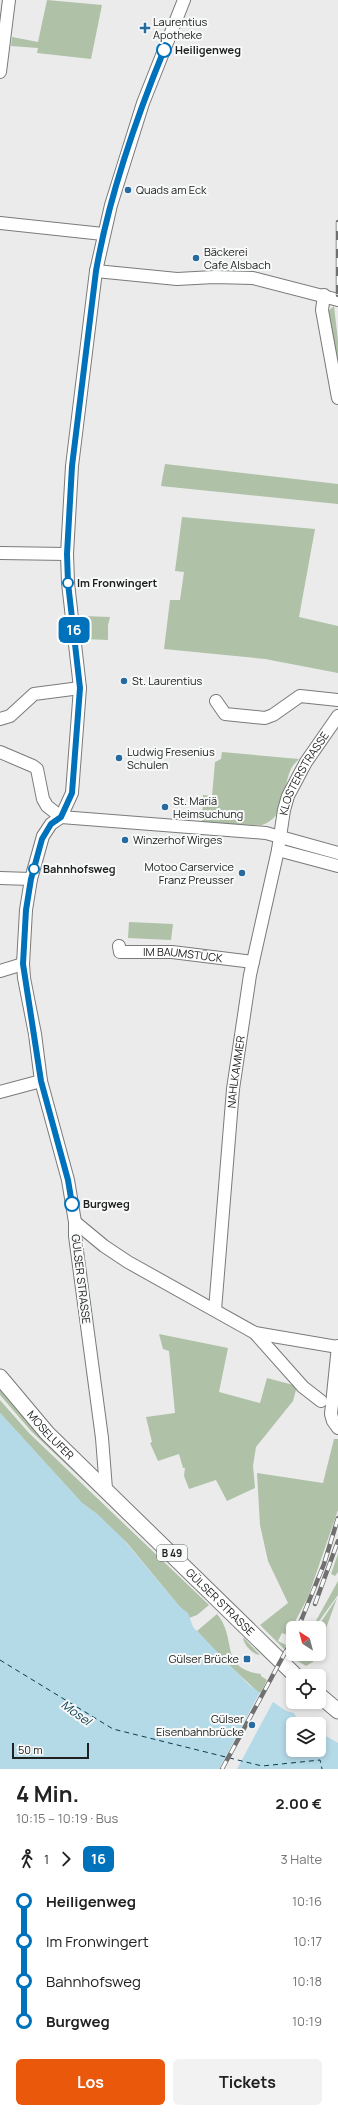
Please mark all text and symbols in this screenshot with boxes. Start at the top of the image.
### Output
place label: Laurentius Apotheke [153,14,207,42]
marker: Laurentius Apotheke [140,23,150,33]
marker: Heiligenweg [156,42,172,58]
place label: Heiligenweg [175,42,241,57]
place label: Quads am Eck [136,182,207,197]
marker: Quads am Eck [123,185,133,195]
place label: Bäckerei Cafe Alsbach [204,244,271,272]
marker: Bäckerei Cafe Alsbach [191,253,201,263]
place label: Im Fronwingert [77,575,157,590]
marker: Im Fronwingert [62,577,74,589]
line badge: 16 [56,617,92,643]
text: 16 [67,620,81,639]
place label: St. Laurentius [132,673,203,688]
marker: St. Laurentius [119,676,129,686]
street label: KLOSTERSTRASSE [275,729,332,816]
place label: Ludwig Fresenius Schulen [127,744,215,772]
marker: Ludwig Fresenius Schulen [114,753,124,763]
place label: St. Mariä Heimsuchung [173,793,243,821]
marker: St. Mariä Heimsuchung [160,802,170,812]
place label: Winzerhof Wirges [133,832,222,847]
marker: Winzerhof Wirges [120,835,130,845]
place label: Motoo Carservice Franz Preusser [144,859,235,887]
place label: Bahnhofsweg [43,861,116,876]
marker: Bahnhofsweg [28,863,40,875]
marker: Motoo Carservice Franz Preusser [237,868,247,878]
street label: IM BAUMSTÜCK [143,944,224,965]
street label: NAHLKAMMER [223,1035,248,1109]
marker: Burgweg [64,1196,80,1212]
place label: Burgweg [83,1196,130,1211]
street label: GÜLSER STRASSE [69,1233,94,1325]
street label: MOSELUFER [24,1407,78,1463]
road number: B 49 [157,1545,187,1561]
street label: GÜLSER STRASSE [183,1565,258,1639]
north arrow [286,1621,326,1661]
map controls [286,1621,326,1757]
place label: Gülser Brücke [169,1651,240,1666]
marker: Gülser Brücke [242,1654,252,1664]
button: locate [286,1669,326,1709]
water label: Mosel [58,1696,97,1731]
place label: Gülser Eisenbahnbrücke [156,1711,245,1739]
button: layers [286,1717,326,1757]
marker: Gülser Eisenbahnbrücke [247,1720,257,1730]
scale bar [12,1741,89,1760]
text: 50 m [18,1742,43,1757]
text: 4 Min. [16,1779,79,1809]
text: 2.00 € [276,1793,322,1814]
text: 10:15 – 10:19 · Bus [16,1809,118,1827]
icon: walk [16,1848,38,1870]
icon: forward [55,1848,77,1870]
text: 16 [91,1849,106,1868]
text: 1 [44,1850,49,1868]
text: 3 Halte [281,1850,322,1868]
text: Heiligenweg [46,1891,136,1912]
text: 10:16 [292,1892,322,1910]
text: Im Fronwingert [46,1931,149,1952]
text: 10:17 [294,1932,322,1950]
text: Bahnhofsweg [46,1971,141,1992]
text: 10:18 [292,1972,322,1990]
text: Burgweg [46,2011,110,2032]
text: 10:19 [292,2012,322,2030]
button: Los [16,2059,165,2105]
button: Tickets [173,2059,322,2105]

